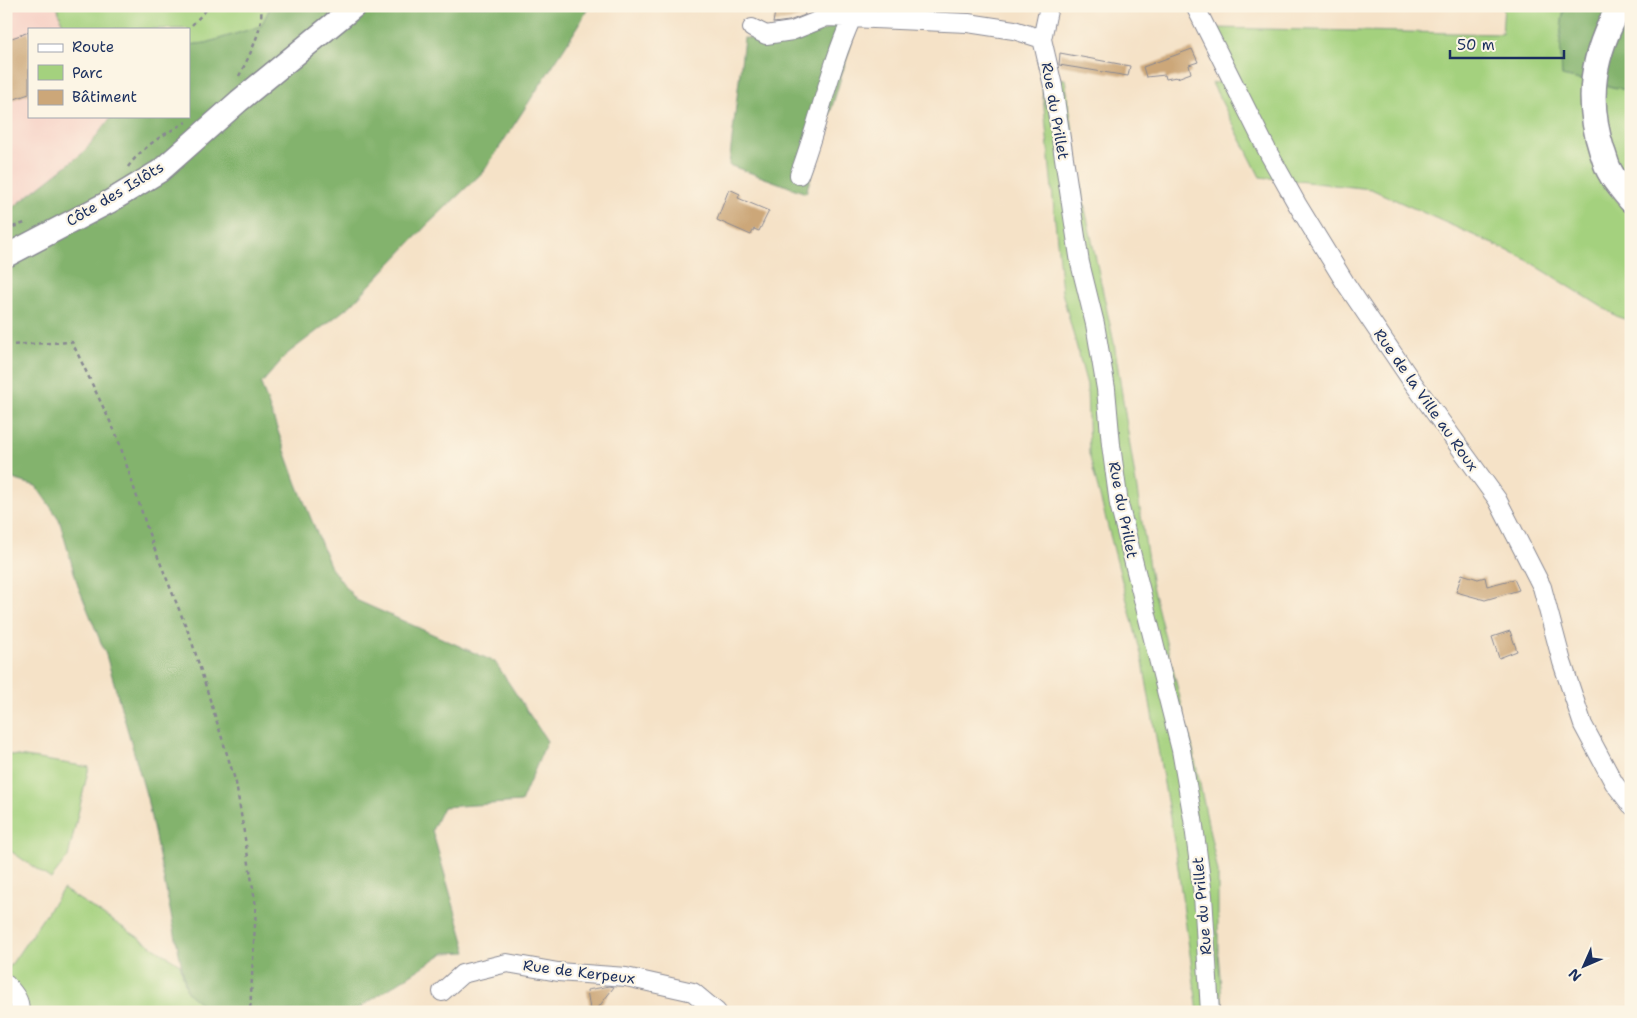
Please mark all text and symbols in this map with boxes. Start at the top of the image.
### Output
legend [28,28,190,118]
scale bar [1450,28,1563,60]
text: 50 m [1457,35,1495,55]
text: Route [72,37,114,57]
street label: Rue du Prillet [1037,61,1073,161]
text: Parc [72,63,103,83]
text: Bâtiment [72,87,137,107]
street label: Côte des Islôts [63,157,167,231]
street label: Rue de la Ville au Roux [1369,325,1483,475]
street label: Rue du Prillet [1104,460,1142,560]
street label: Rue du Prillet [1188,856,1216,956]
north arrow [1560,940,1610,990]
street label: Rue de Kerpeux [522,955,636,989]
text: N [1565,965,1585,985]

